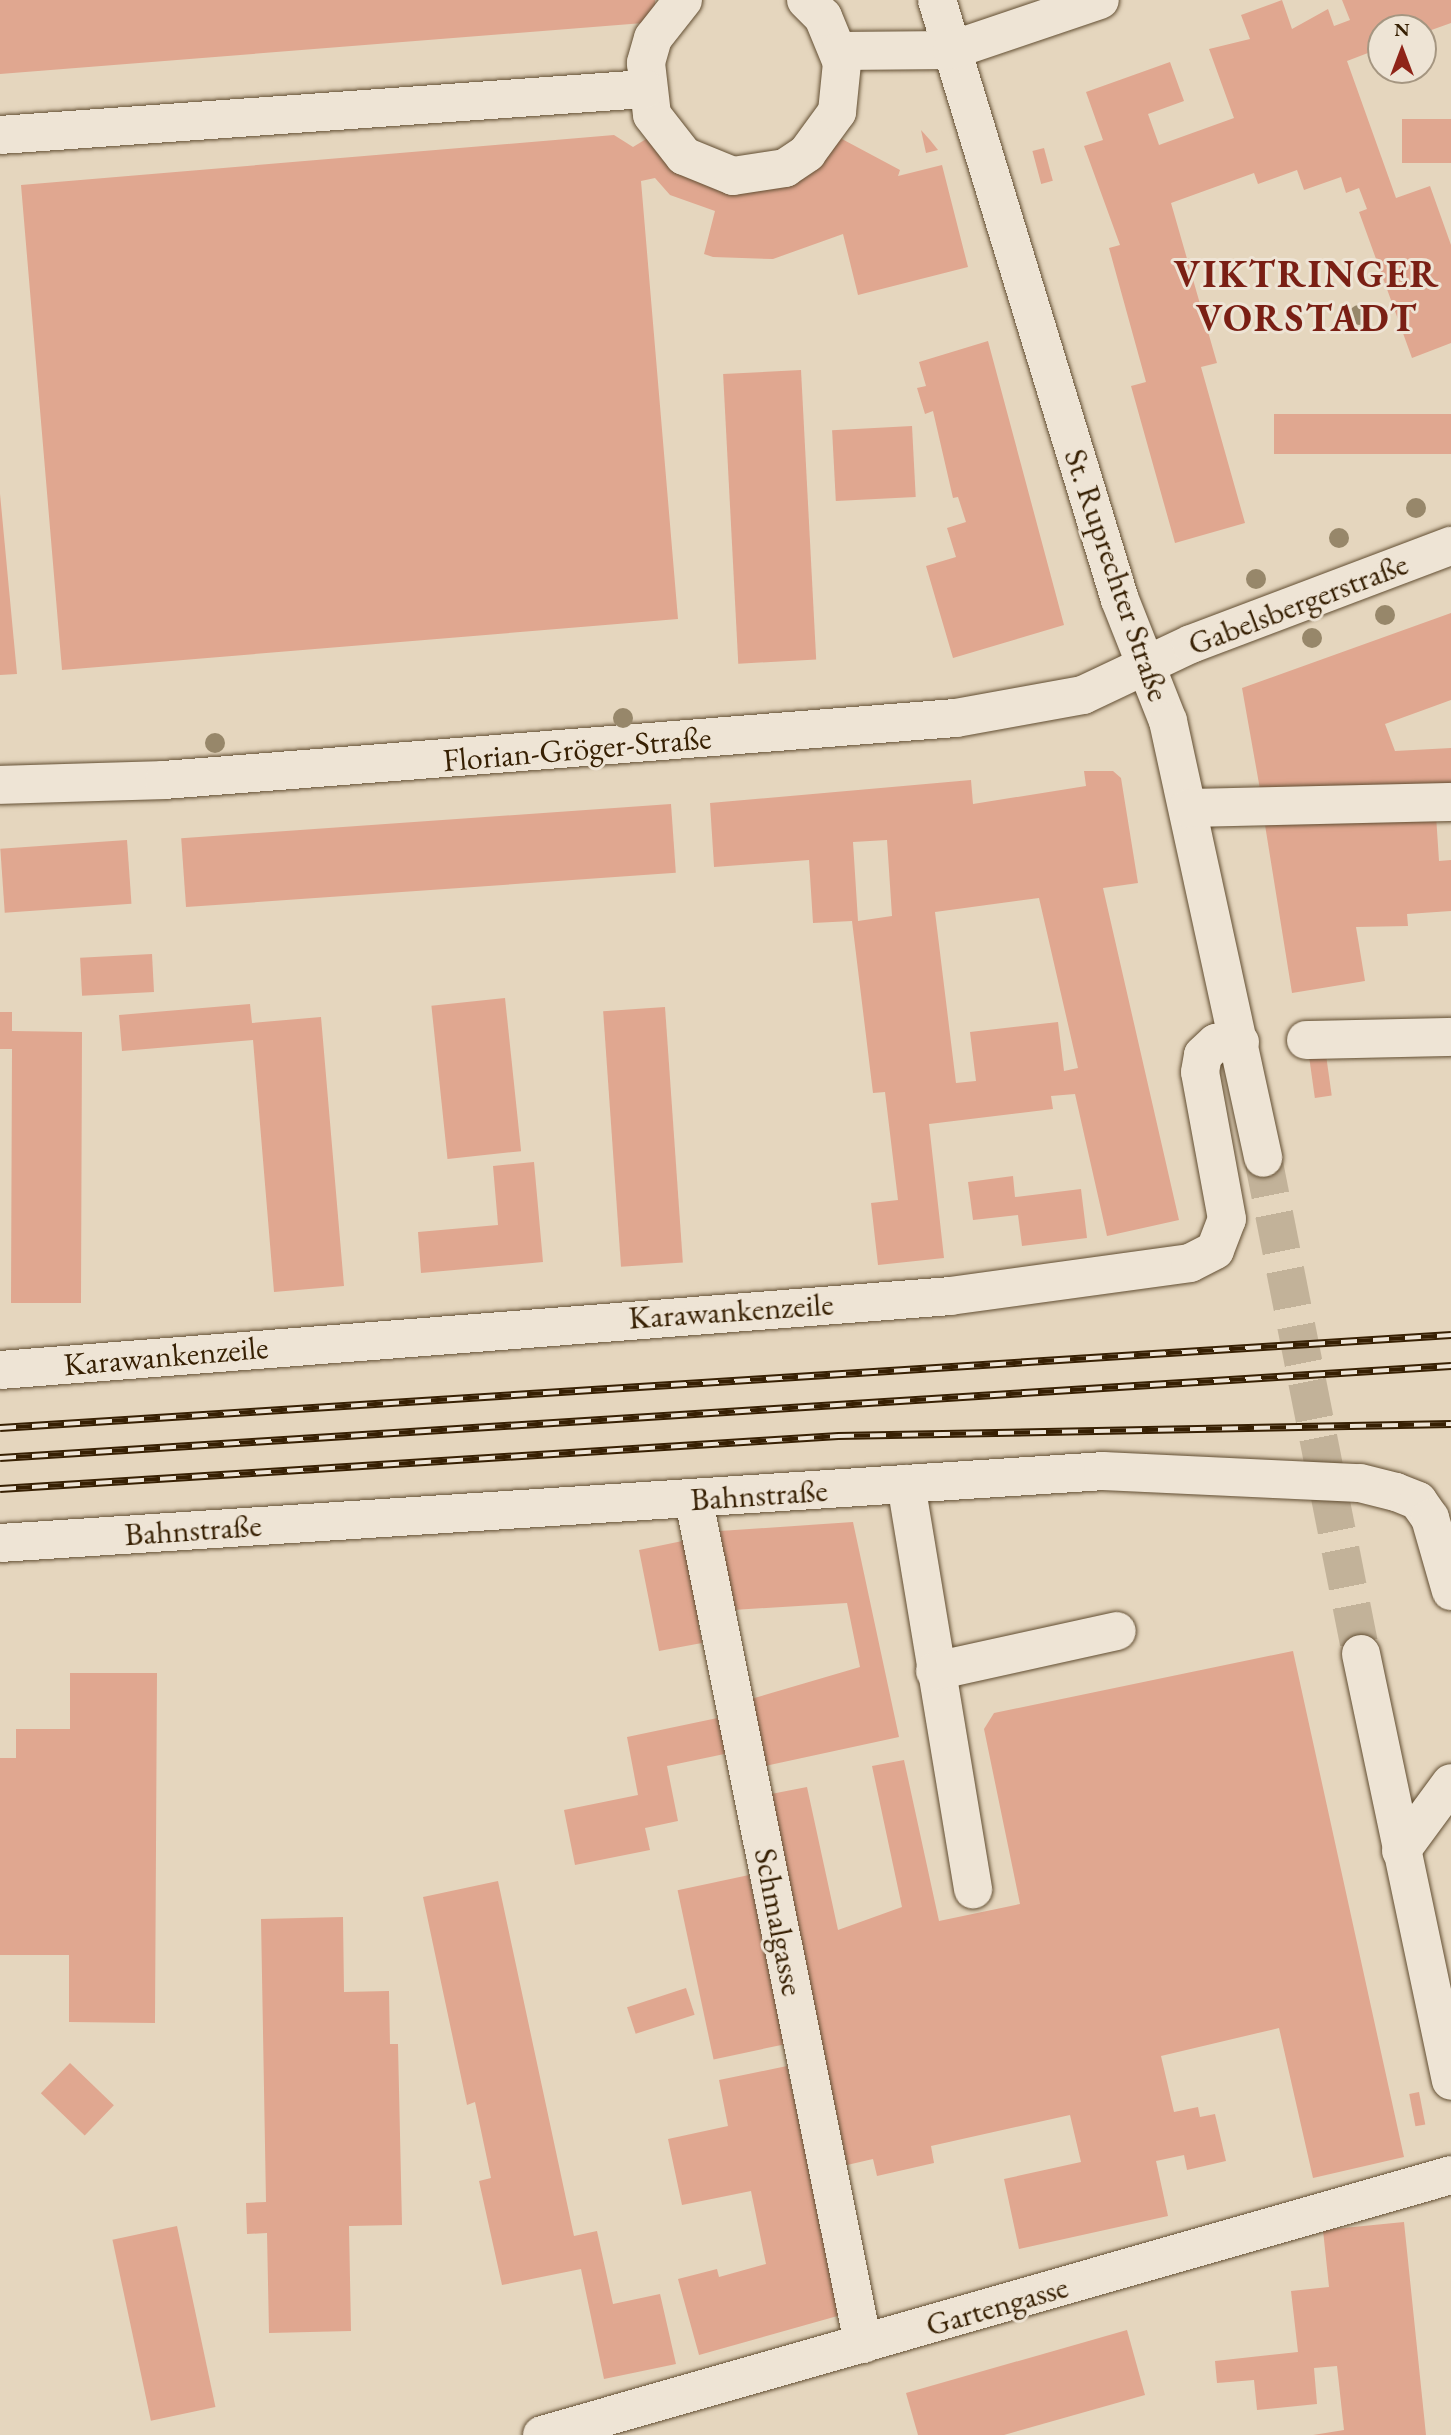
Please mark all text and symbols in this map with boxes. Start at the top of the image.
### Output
north arrow [1367,14,1437,84]
text: N [1394,17,1410,42]
district label: VIKTRINGER VORSTADT [1175,251,1439,340]
street label: St. Ruprechter Straße [1056,444,1178,706]
street label: Gabelsbergerstraße [1183,544,1413,664]
street label: Florian-Gröger-Straße [441,718,713,780]
street label: Karawankenzeile [627,1285,835,1337]
street label: Karawankenzeile [62,1328,270,1384]
street label: Bahnstraße [689,1471,829,1519]
street label: Bahnstraße [123,1506,263,1554]
street label: Schmalgasse [746,1845,812,1999]
street label: Gartengasse [922,2267,1072,2345]

